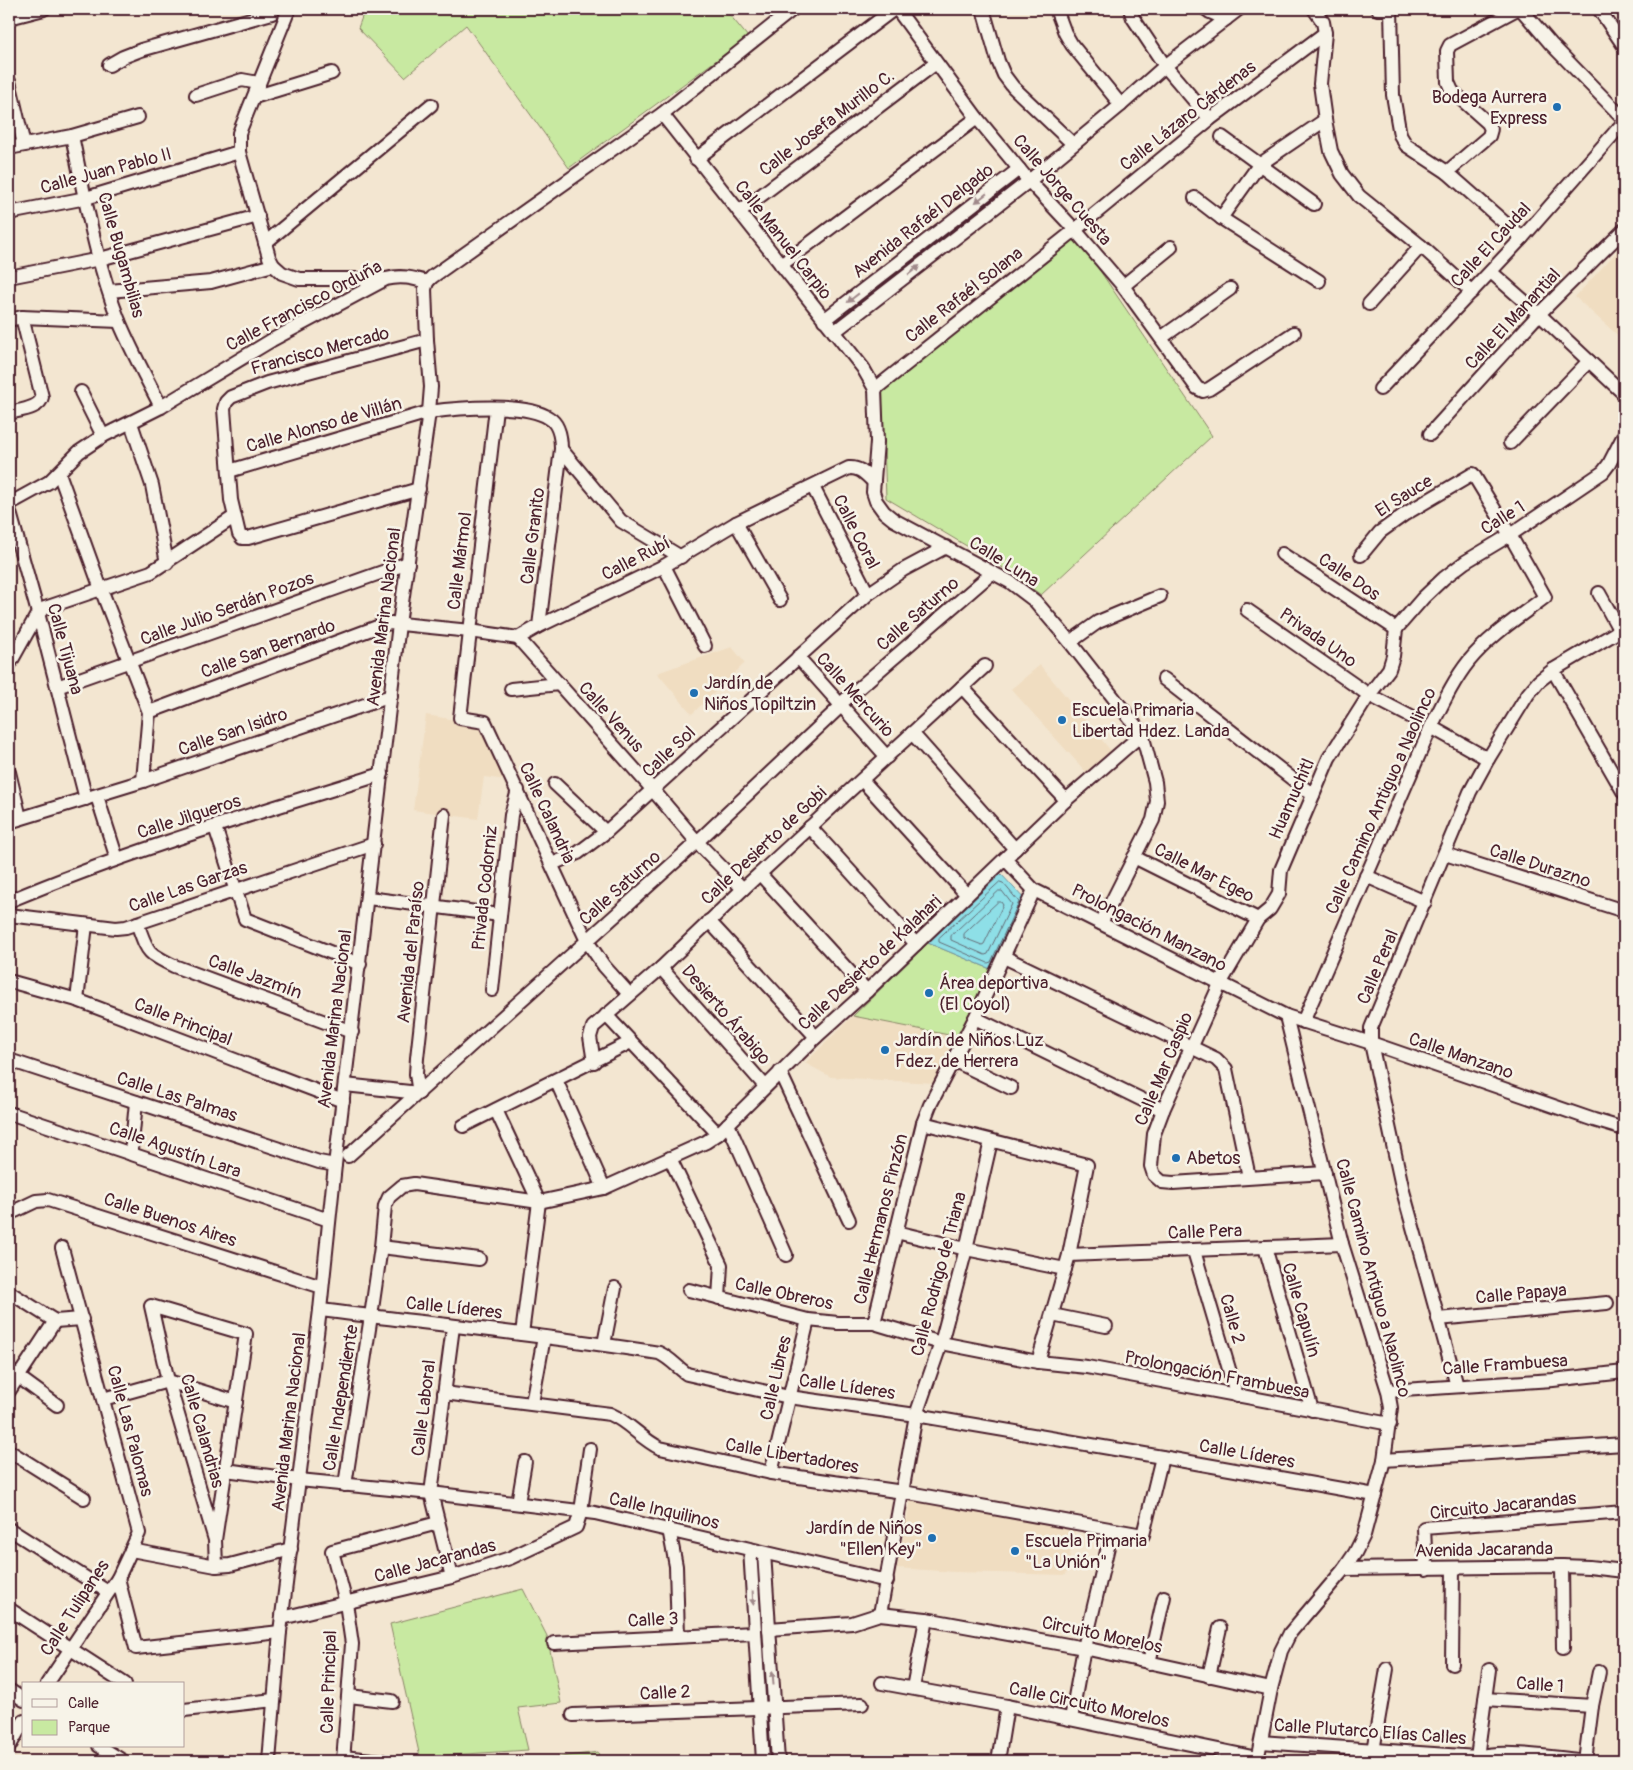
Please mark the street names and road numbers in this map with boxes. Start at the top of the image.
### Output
street label: Calle Lázaro Cárdenas [1115,56,1261,176]
street label: Calle Josefa Murillo C. [755,65,899,181]
street label: Calle Jorge Cuesta [1007,130,1117,250]
street label: Calle Juan Pablo II [38,142,174,200]
street label: Avenida Rafaél Delgado [848,158,999,283]
street label: Calle Manuel Carpio [729,176,837,305]
street label: Calle Bugambilias [92,190,150,320]
street label: Calle El Caudal [1446,198,1536,292]
street label: Calle Rafaél Solana [901,242,1027,348]
street label: Calle Francisco Orduña [222,255,386,357]
street label: Calle El Manantial [1460,264,1566,374]
street label: Francisco Mercado [248,321,392,381]
street label: Calle Alonso de Villán [244,392,404,458]
street label: El Sauce [1371,469,1437,522]
street label: Calle Granito [516,486,550,586]
street label: Calle Coral [827,491,885,573]
street label: Calle 1 [1477,496,1529,540]
street label: Calle Mármol [443,511,477,611]
street label: Avenida Marina Nacional [362,526,406,708]
street label: Calle Luna [965,531,1043,593]
street label: Calle Rubí [598,532,674,586]
street label: Calle Dos [1314,548,1384,606]
street label: Calle Julio Serdán Pozos [137,567,317,651]
street label: Calle Saturno [872,572,964,656]
street label: Calle Tijuana [42,601,88,697]
street label: Privada Uno [1275,603,1361,673]
street label: Calle San Bernardo [198,614,339,684]
street label: Calle Mercurio [811,648,899,743]
street label: Calle Venus [573,677,649,757]
street label: Calle Camino Antiguo a Naolinco [1320,684,1442,918]
street label: Calle San Isidro [175,702,291,761]
street label: Calle Sol [637,721,701,783]
street label: Huamuchitl [1264,755,1320,843]
street label: Calle Calandria [513,759,581,867]
street label: Calle Desierto de Gobi [696,782,832,910]
street label: Calle Jilgueros [134,789,244,845]
street label: Privada Codorniz [467,824,503,952]
street label: Calle Mar Egeo [1150,838,1258,908]
street label: Calle Durazno [1486,839,1594,893]
street label: Calle Saturno [574,845,666,931]
street label: Calle Las Garzas [126,856,250,918]
street label: Avenida del Paraíso [392,879,430,1024]
street label: Prolongación Manzano [1067,879,1231,977]
street label: Calle Desierto de Kalahari [793,890,947,1036]
street label: Calle Peral [1352,926,1404,1008]
street label: Avenida Marina Nacional [313,928,357,1110]
street label: Calle Jazmín [205,949,305,1005]
street label: Desierto Árabigo [676,960,776,1070]
street label: Calle Principal [131,993,235,1051]
street label: Calle Mar Caspio [1130,1008,1198,1129]
street label: Calle Manzano [1406,1027,1517,1085]
street label: Calle Las Palmas [114,1067,240,1127]
street label: Calle Agustín Lara [106,1117,244,1183]
street label: Calle Hermanos Pinzón [849,1131,913,1307]
street label: Calle Camino Antiguo a Naolinco [1330,1156,1416,1400]
street label: Calle Buenos Aires [101,1188,239,1252]
street label: Calle Rodrigo de Triana [906,1189,972,1359]
street label: Calle Pera [1167,1219,1243,1245]
street label: Calle Capulín [1277,1260,1325,1360]
street label: Calle Obreros [733,1272,835,1316]
street label: Calle Papaya [1474,1279,1568,1309]
street label: Calle Líderes [405,1291,503,1325]
street label: Calle 2 [1214,1291,1250,1347]
street label: Calle Independiente [318,1323,364,1473]
street label: Avenida Marina Nacional [267,1331,311,1513]
street label: Calle Libres [755,1334,797,1422]
street label: Prolongación Frambuesa [1123,1346,1311,1404]
street label: Calle Frambuesa [1442,1349,1568,1381]
street label: Calle Laboral [407,1358,441,1458]
street label: Calle Las Palomas [101,1363,159,1499]
street label: Calle Líderes [797,1369,897,1405]
street label: Calle Calandrias [175,1371,229,1491]
street label: Calle Libertadores [723,1433,861,1479]
street label: Calle Líderes [1197,1434,1297,1474]
street label: Calle Inquilinos [607,1487,721,1535]
street label: Circuito Jacarandas [1429,1487,1577,1525]
street label: Calle Jacarandas [372,1534,498,1588]
street label: Avenida Jacaranda [1415,1537,1553,1563]
street label: Calle Tulipanes [35,1556,115,1660]
street label: Calle 3 [627,1607,679,1633]
street label: Circuito Morelos [1040,1611,1164,1659]
street label: Calle Principal [316,1630,342,1734]
street label: Calle 1 [1515,1672,1565,1698]
street label: Calle Circuito Morelos [1007,1677,1171,1733]
street label: Calle 2 [639,1680,691,1706]
street label: Calle Plutarco Elías Calles [1273,1714,1467,1750]

